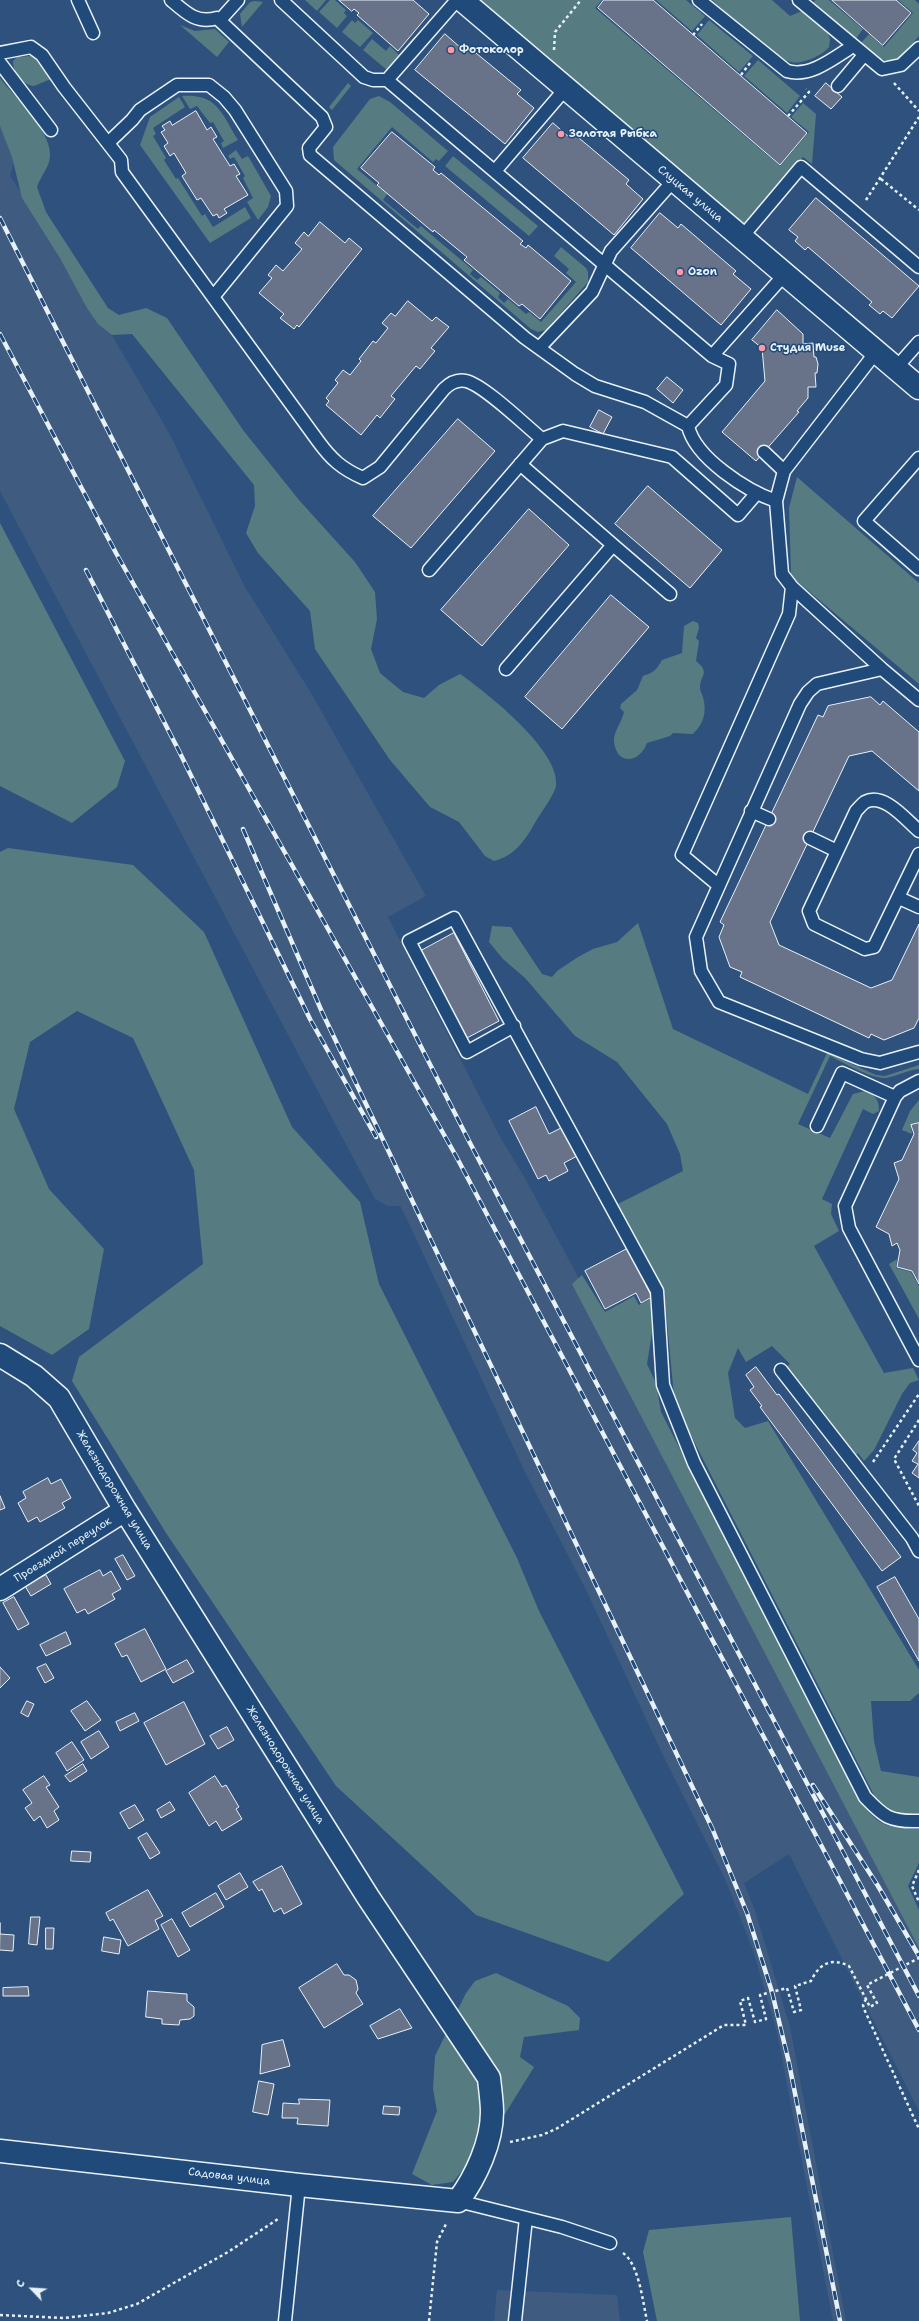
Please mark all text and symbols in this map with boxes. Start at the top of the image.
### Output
place label: Фотоколор [459,43,524,57]
marker: Фотоколор [446,45,456,55]
place label: Золотая Рыбка [569,127,657,141]
marker: Золотая Рыбка [556,129,566,139]
street label: Слуцкая улица [655,163,725,225]
place label: Ozon [688,265,717,279]
marker: Ozon [675,267,685,277]
place label: Студия Muse [770,341,845,355]
marker: Студия Muse [757,343,767,353]
street label: Железнодорожная улица [73,1428,155,1552]
street label: Проездной переулок [12,1515,114,1585]
street label: Железнодорожная улица [243,1704,327,1826]
street label: Садовая улица [187,2165,271,2189]
north arrow [12,2269,52,2309]
text: С [12,2277,29,2290]

